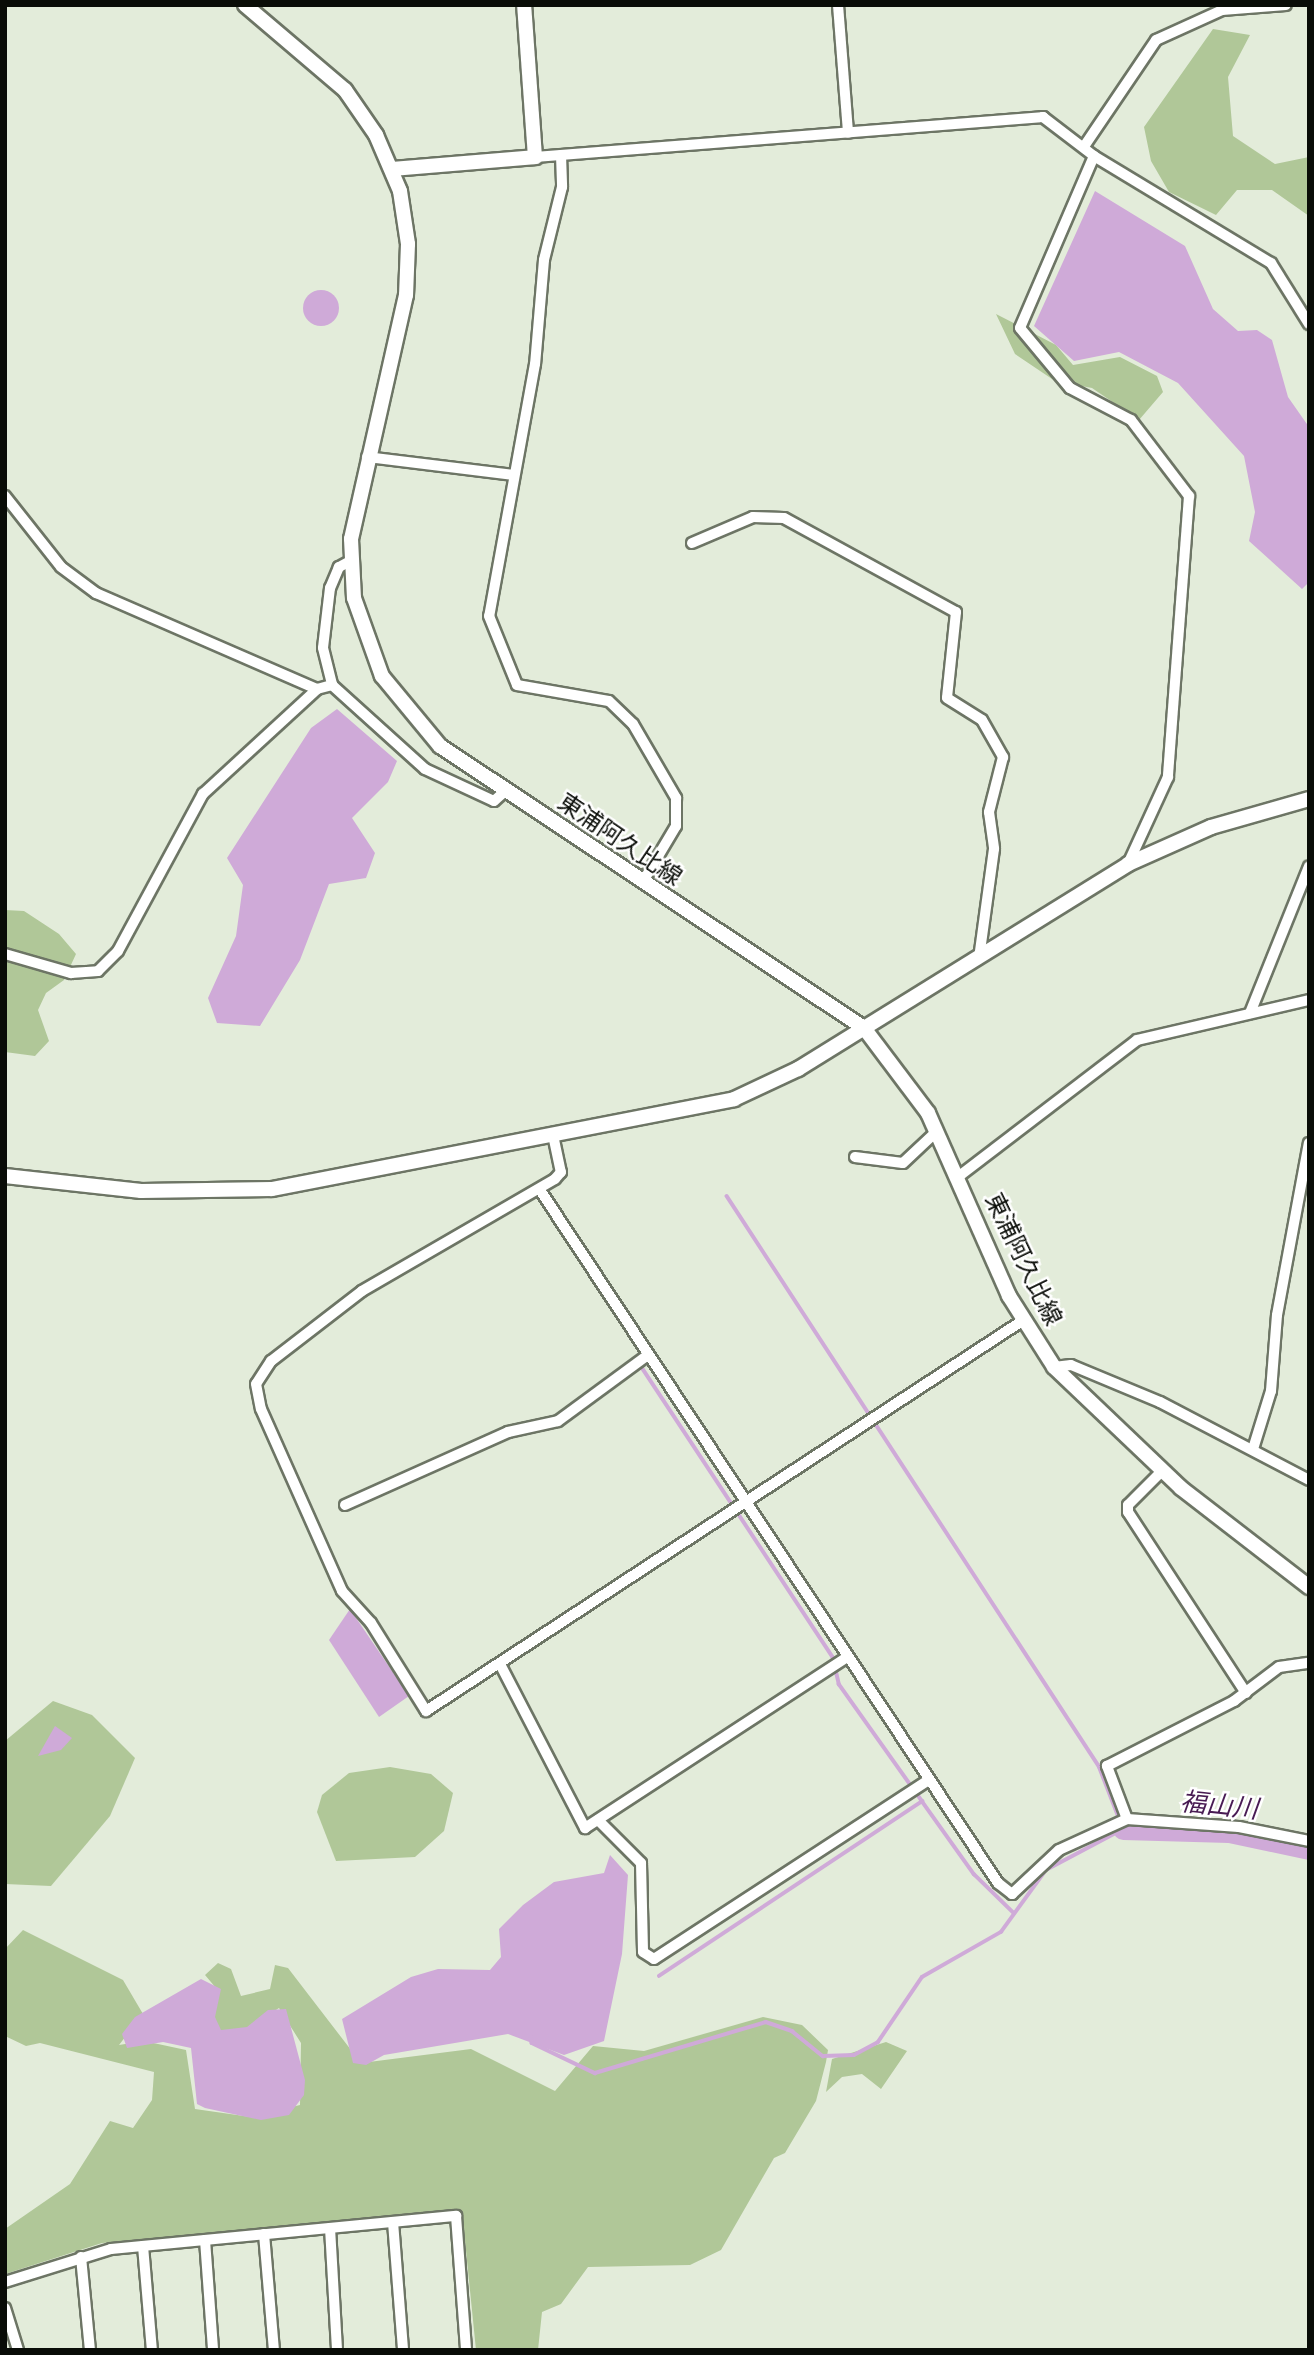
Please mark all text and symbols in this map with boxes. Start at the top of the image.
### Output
street label: 東浦阿久比線 [551,789,687,893]
street label: 東浦阿久比線 [977,1189,1067,1331]
water label: 福山川 [1179,1787,1259,1827]

